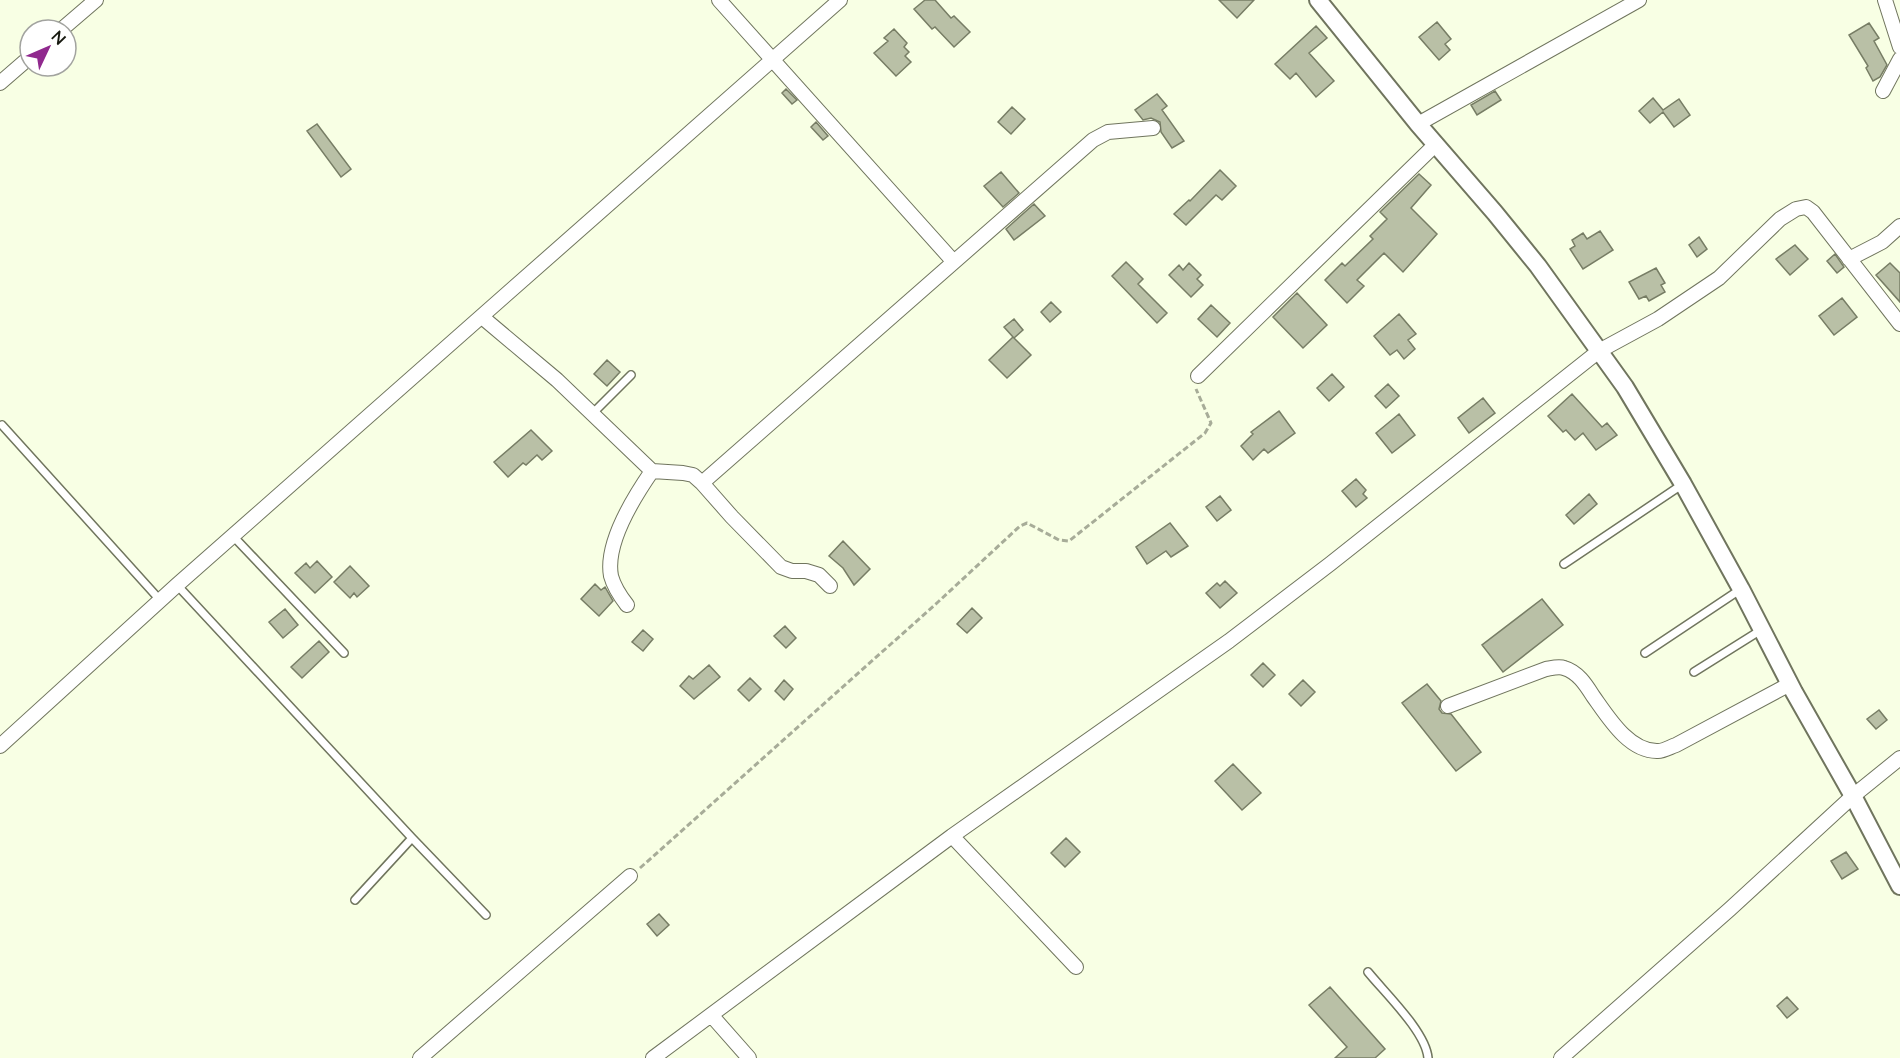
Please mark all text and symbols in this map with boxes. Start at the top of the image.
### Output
north arrow [18,18,78,78]
text: N [48,26,70,48]

